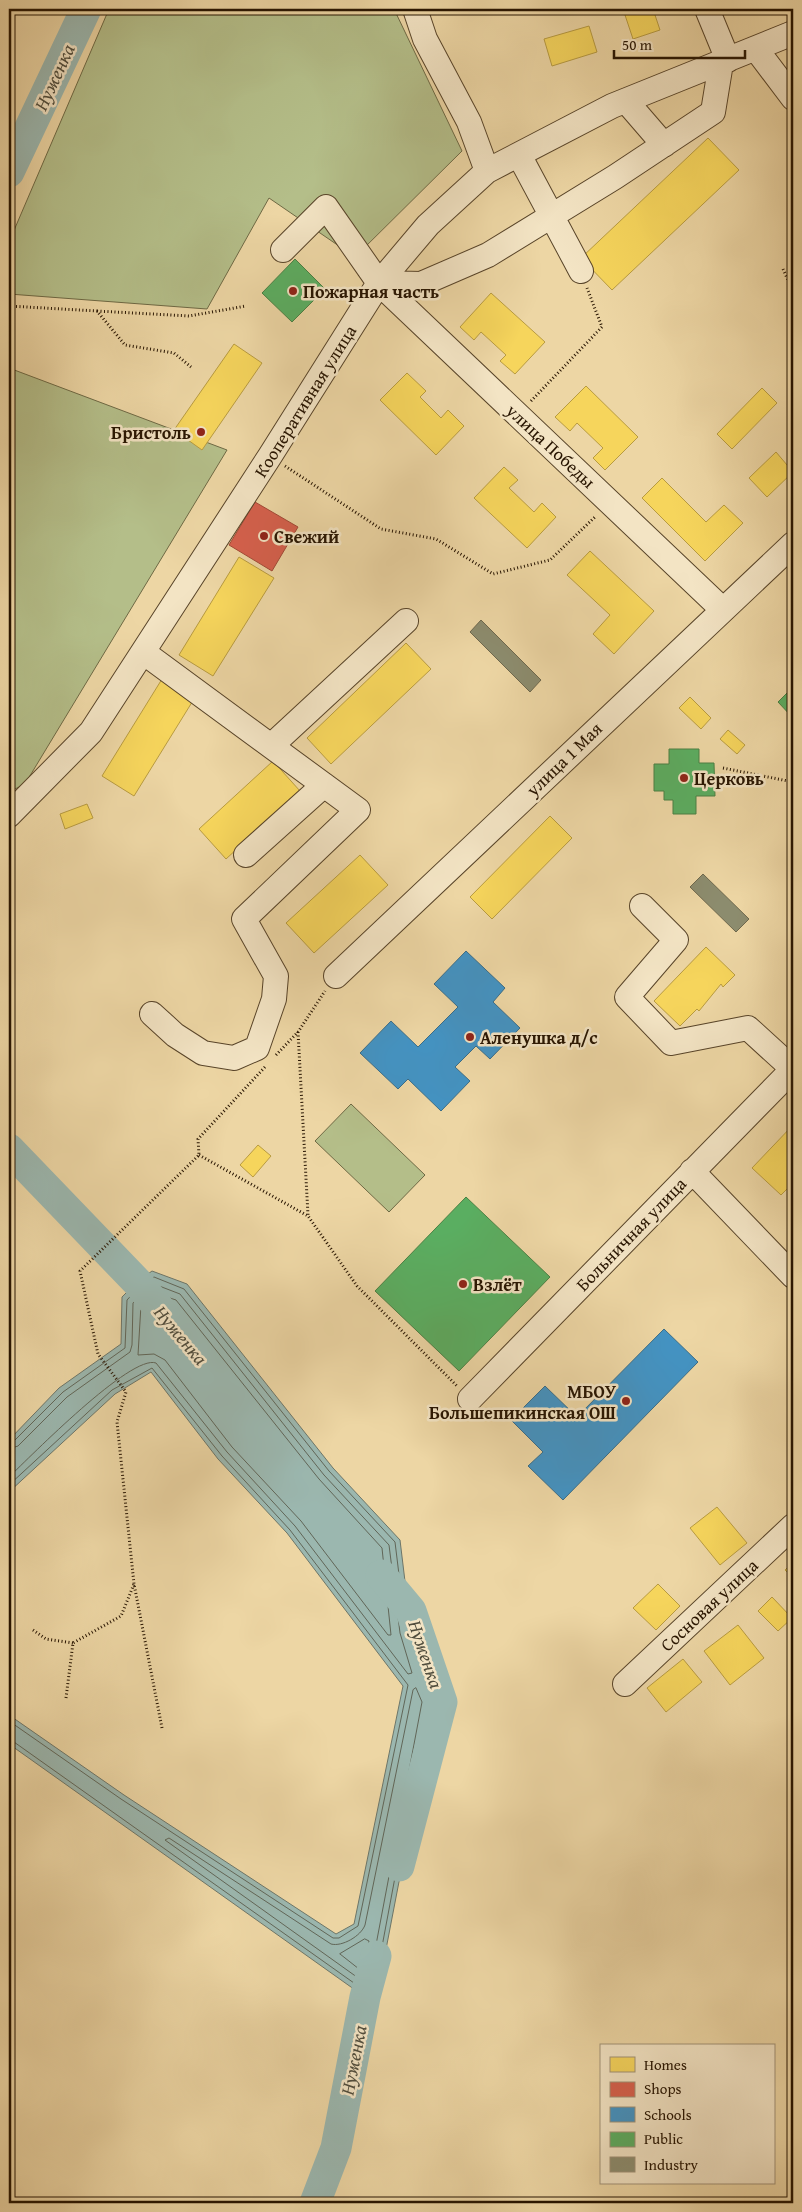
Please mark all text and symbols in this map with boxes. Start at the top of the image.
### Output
scale bar [614,28,746,60]
text: 50 m [622,34,653,55]
water label: Нуженка [26,39,82,115]
place label: Пожарная часть [303,278,439,305]
marker: Пожарная часть [287,285,299,297]
street label: Кооперативная улица [247,319,363,482]
street label: улица Победы [500,397,602,495]
place label: Бристоль [111,419,191,446]
marker: Бристоль [195,426,207,438]
place label: Свежий [274,523,339,550]
marker: Свежий [258,530,270,542]
street label: улица 1 Мая [519,716,608,803]
place label: Церковь [694,765,764,792]
marker: Церковь [678,772,690,784]
place label: Аленушка д/с [480,1024,598,1051]
marker: Аленушка д/с [464,1031,476,1043]
street label: Больничная улица [569,1171,693,1297]
place label: Взлёт [473,1271,522,1298]
marker: Взлёт [457,1278,469,1290]
water label: Нуженка [148,1299,215,1371]
place label: МБОУ Большепикинская ОШ [429,1378,617,1426]
marker: МБОУ Большепикинская ОШ [620,1395,632,1407]
street label: Сосновая улица [654,1552,764,1658]
water label: Нуженка [401,1616,451,1692]
water label: Нуженка [333,2022,374,2097]
legend [600,2044,774,2184]
text: Homes [644,2054,687,2075]
text: Shops [644,2078,681,2099]
text: Schools [644,2104,692,2125]
text: Public [644,2128,683,2149]
text: Industry [644,2154,699,2175]

